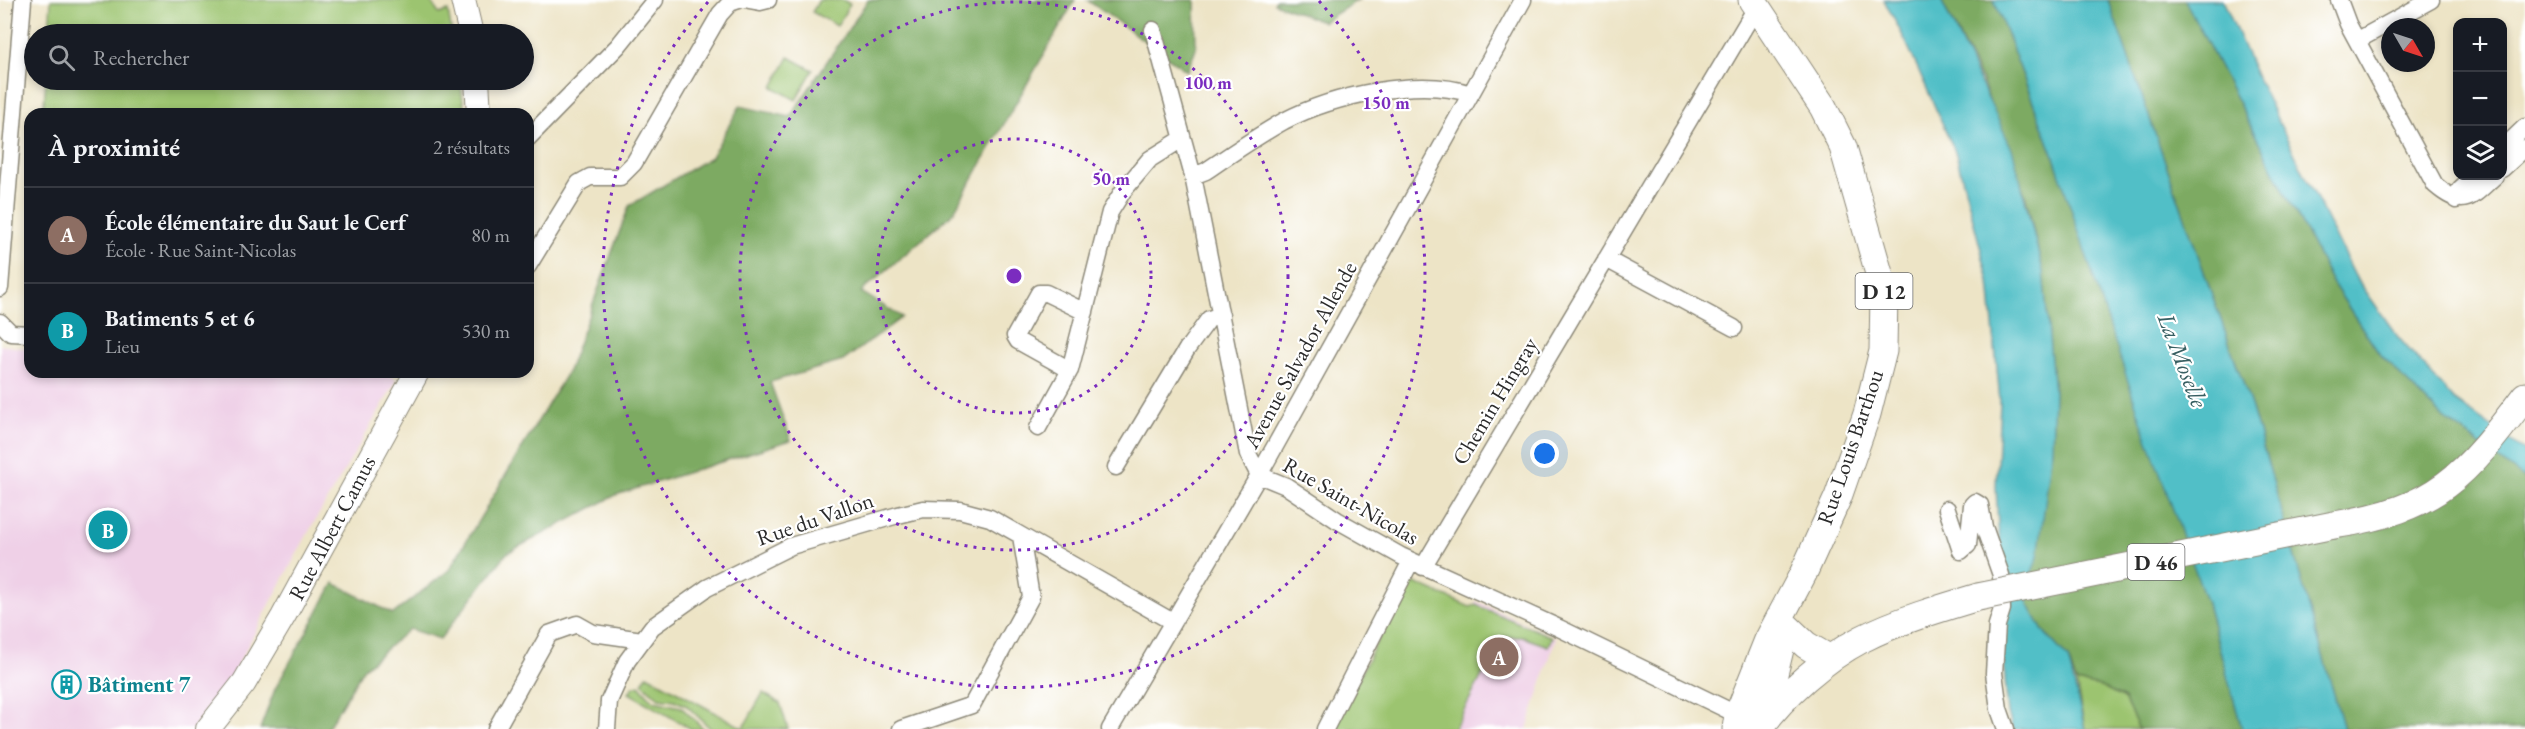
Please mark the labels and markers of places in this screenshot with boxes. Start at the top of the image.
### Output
centre of rings [1004,266,1024,286]
pin: B [88,508,128,552]
pin: A [1480,634,1518,680]
building icon: Bâtiment 7 [51,668,83,700]
place label: Bâtiment 7 [88,670,191,699]

